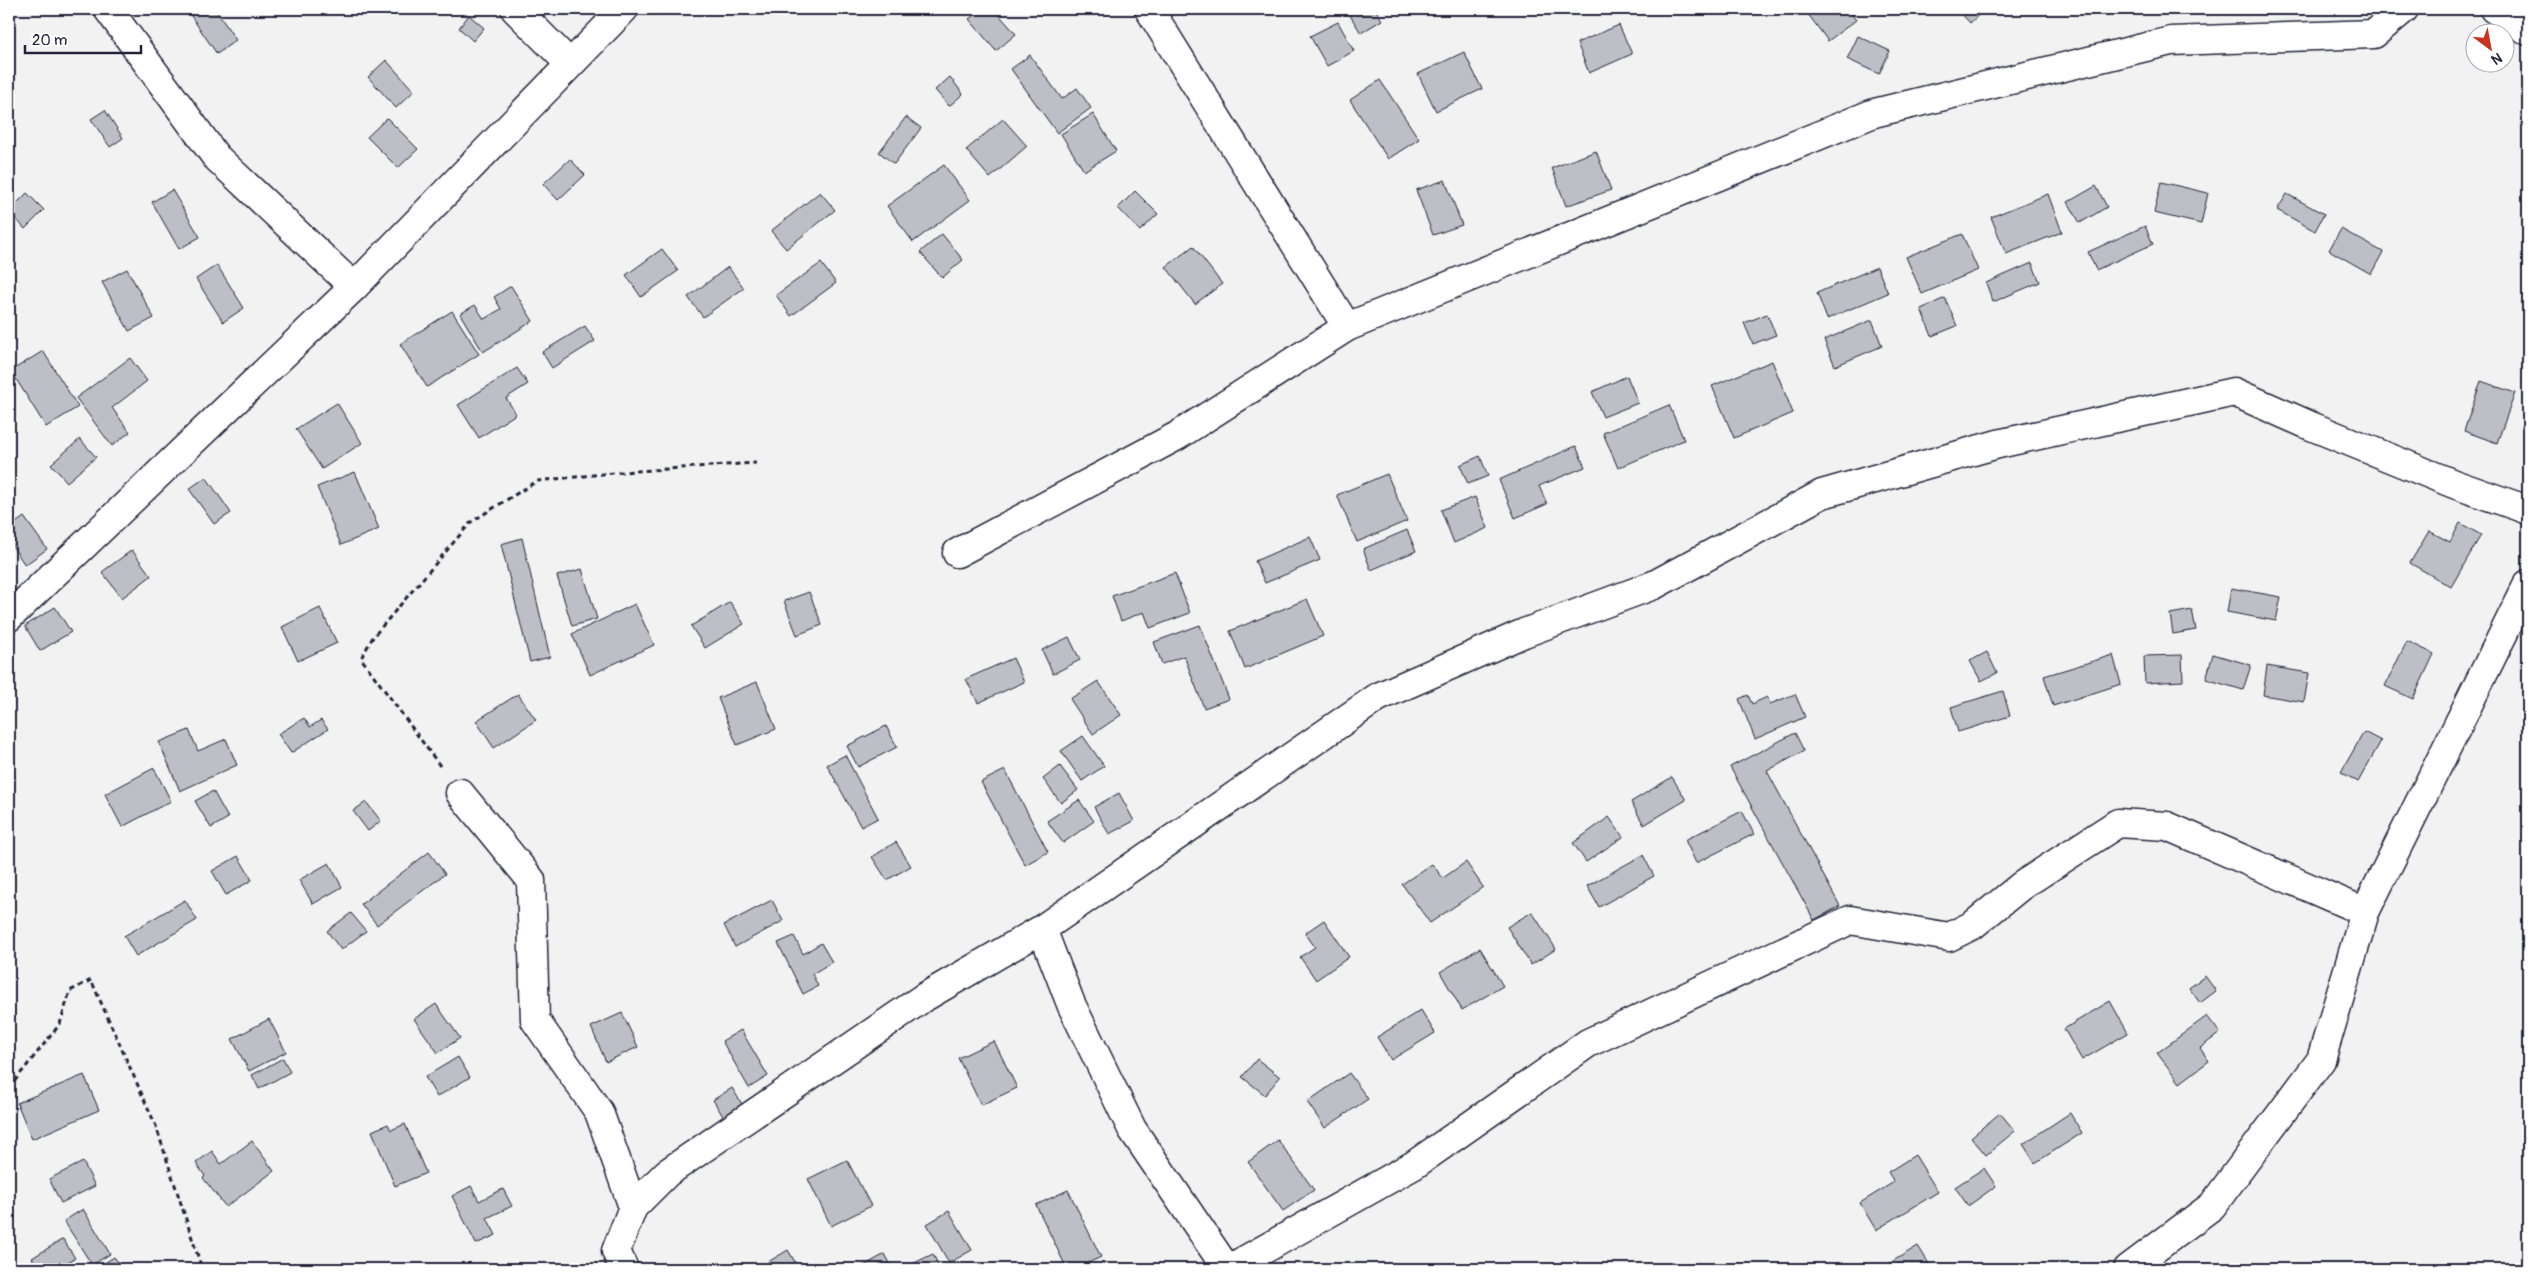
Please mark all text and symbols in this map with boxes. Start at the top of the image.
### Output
scale bar [25,22,141,54]
north arrow [2464,22,2514,72]
text: 20 m [32,31,67,50]
text: N [2488,49,2505,68]

